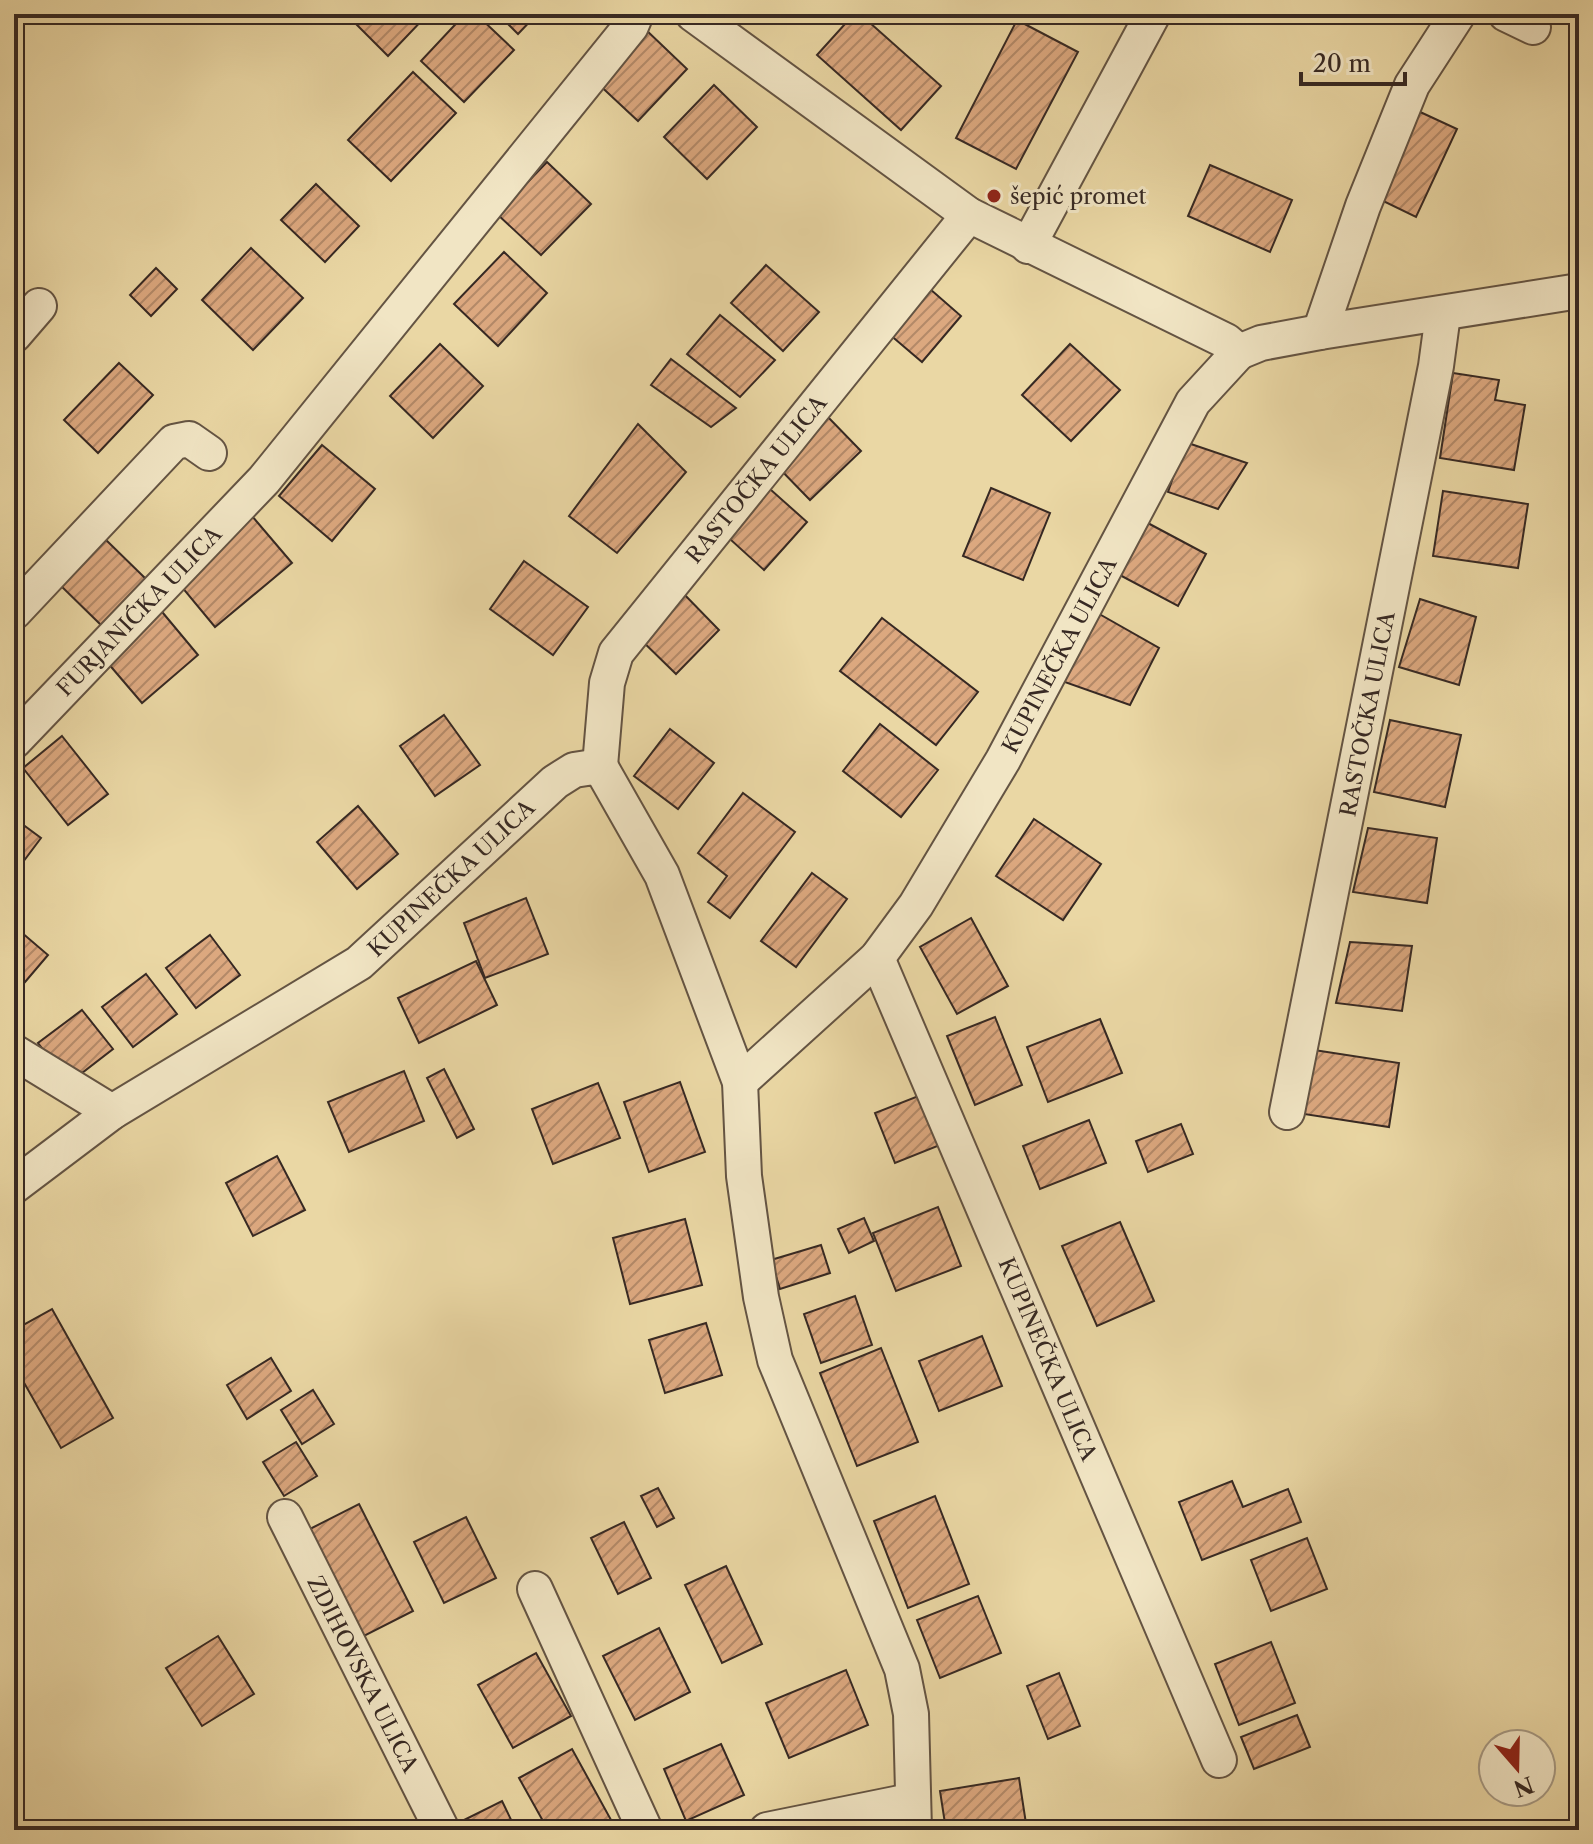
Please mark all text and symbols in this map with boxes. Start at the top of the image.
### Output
scale bar [1301,36,1405,86]
text: 20 m [1313,49,1371,78]
place label: šepić promet [1010,183,1147,210]
marker: šepić promet [985,187,1003,205]
street label: RASTOČKA ULICA [680,389,833,569]
street label: FURJANIĆKA ULICA [50,520,228,702]
street label: KUPINEČKA ULICA [995,552,1123,758]
street label: RASTOČKA ULICA [1333,608,1401,819]
street label: KUPINEČKA ULICA [362,793,541,963]
street label: KUPINEČKA ULICA [993,1253,1104,1465]
street label: ZDIHOVSKA ULICA [301,1572,424,1778]
north arrow [1477,1728,1557,1808]
text: N [1510,1770,1537,1802]

